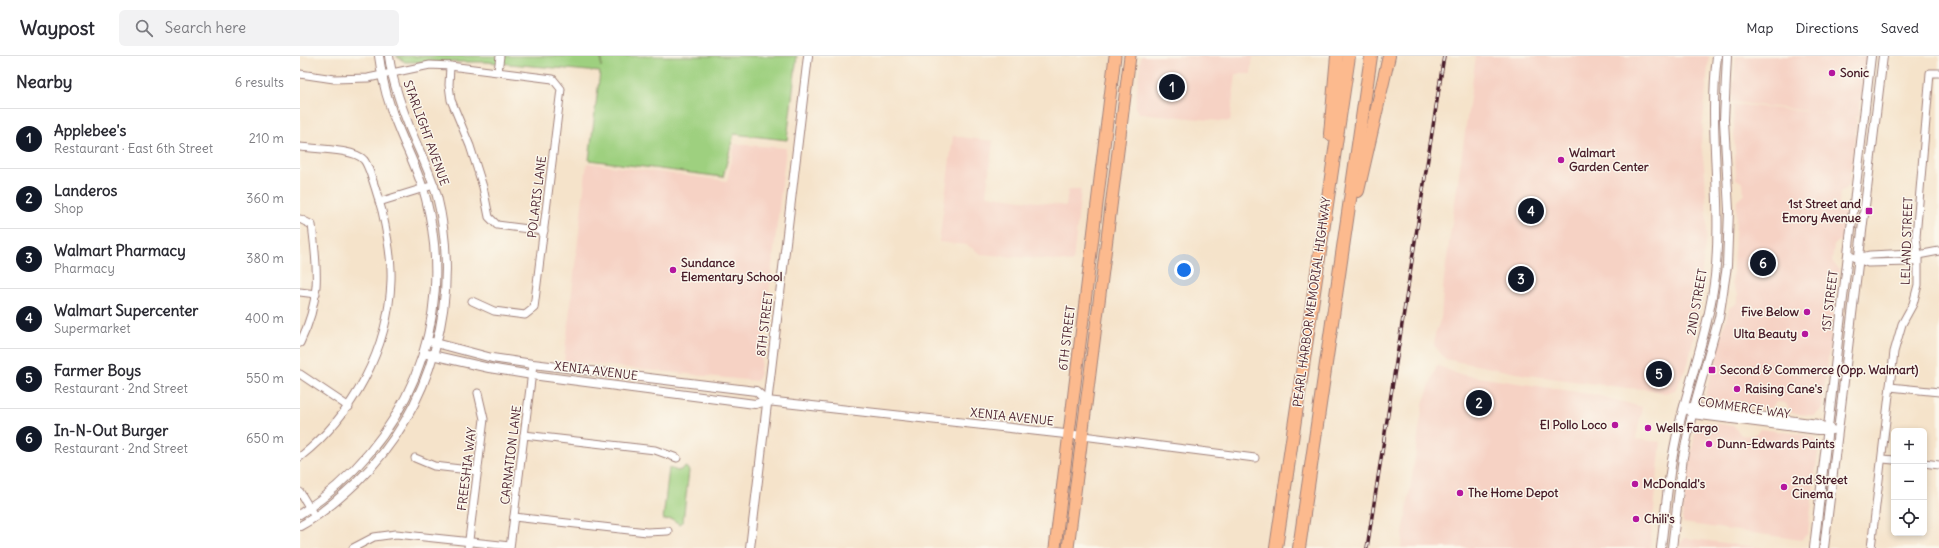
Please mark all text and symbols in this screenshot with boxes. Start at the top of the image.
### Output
search box [119,10,399,46]
text: Waypost [20,16,95,40]
icon: search [133,17,155,39]
text: Search here [165,18,246,37]
text: Map [1746,19,1773,37]
text: Directions [1795,19,1859,37]
text: Saved [1881,19,1919,37]
place label: Sonic [1840,65,1869,80]
marker: Sonic [1827,68,1837,78]
text: Nearby [16,71,72,93]
pin: 1 [1159,72,1185,102]
text: 6 results [235,74,284,91]
street label: STARLIGHT AVENUE [400,78,453,188]
text: Applebee's [54,121,126,140]
text: 1 [26,130,32,147]
text: 210 m [249,130,284,147]
text: Restaurant · East 6th Street [54,140,213,157]
place label: Walmart Garden Center [1569,145,1649,174]
street label: POLARIS LANE [524,155,549,239]
marker: Walmart Garden Center [1556,155,1566,165]
text: Landeros [54,181,117,200]
text: 2 [25,190,33,207]
text: 360 m [246,190,284,207]
street label: PEARL HARBOR MEMORIAL HIGHWAY [1289,196,1334,408]
pin: 4 [1518,196,1544,226]
place label: 1st Street and Emory Avenue [1782,196,1862,226]
street label: LELAND STREET [1897,197,1916,285]
text: Shop [54,200,83,217]
marker: 1st Street and Emory Avenue [1864,206,1874,216]
text: Walmart Pharmacy [54,241,186,260]
pin: 6 [1750,248,1776,278]
text: 3 [25,250,33,267]
text: 380 m [246,250,284,267]
place label: Sundance Elementary School [681,255,783,285]
text: Pharmacy [54,260,115,277]
your location [1174,260,1194,280]
pin: 3 [1508,264,1534,294]
marker: Sundance Elementary School [668,265,678,275]
street label: 2ND STREET [1683,268,1710,336]
street label: 1ST STREET [1818,270,1841,332]
street label: 8TH STREET [753,291,776,357]
text: Walmart Supercenter [54,301,198,320]
street label: 6TH STREET [1055,304,1078,371]
place label: Five Below [1741,304,1800,319]
marker: Five Below [1802,307,1812,317]
text: 4 [25,310,33,327]
text: 400 m [245,310,284,327]
text: Supermarket [54,320,131,337]
place label: Ulta Beauty [1733,326,1797,342]
marker: Ulta Beauty [1800,329,1810,339]
street label: XENIA AVENUE [553,358,639,383]
pin: 5 [1646,359,1672,389]
text: Farmer Boys [54,361,141,380]
place label: Second & Commerce (Opp. Walmart) [1720,362,1919,378]
marker: Second & Commerce (Opp. Walmart) [1707,365,1717,375]
text: 5 [25,370,33,387]
text: 550 m [246,370,284,387]
text: Restaurant · 2nd Street [54,380,188,397]
place label: Raising Cane's [1745,381,1823,397]
marker: Raising Cane's [1732,384,1742,394]
pin: 2 [1466,388,1492,418]
street label: COMMERCE WAY [1697,394,1792,421]
street label: CARNATION LANE [497,404,524,505]
street label: XENIA AVENUE [969,405,1055,428]
place label: El Pollo Loco [1540,417,1607,432]
marker: El Pollo Loco [1610,420,1620,430]
place label: Wells Fargo [1656,420,1718,436]
text: In-N-Out Burger [54,421,168,440]
marker: Wells Fargo [1643,423,1653,433]
street label: FREESHIA WAY [454,426,479,512]
map controls [1891,428,1927,536]
button: + [1891,428,1927,464]
text: 6 [25,430,33,447]
text: 650 m [246,430,284,447]
place label: Dunn-Edwards Paints [1717,436,1835,451]
marker: Dunn-Edwards Paints [1704,439,1714,449]
text: Restaurant · 2nd Street [54,440,188,457]
button: − [1891,464,1927,500]
place label: 2nd Street Cinema [1792,472,1848,501]
place label: McDonald's [1643,476,1706,491]
marker: McDonald's [1630,479,1640,489]
marker: 2nd Street Cinema [1779,482,1789,492]
place label: The Home Depot [1468,485,1559,501]
marker: The Home Depot [1455,488,1465,498]
button: locate [1891,500,1927,536]
place label: Chili's [1644,511,1675,526]
marker: Chili's [1631,514,1641,524]

